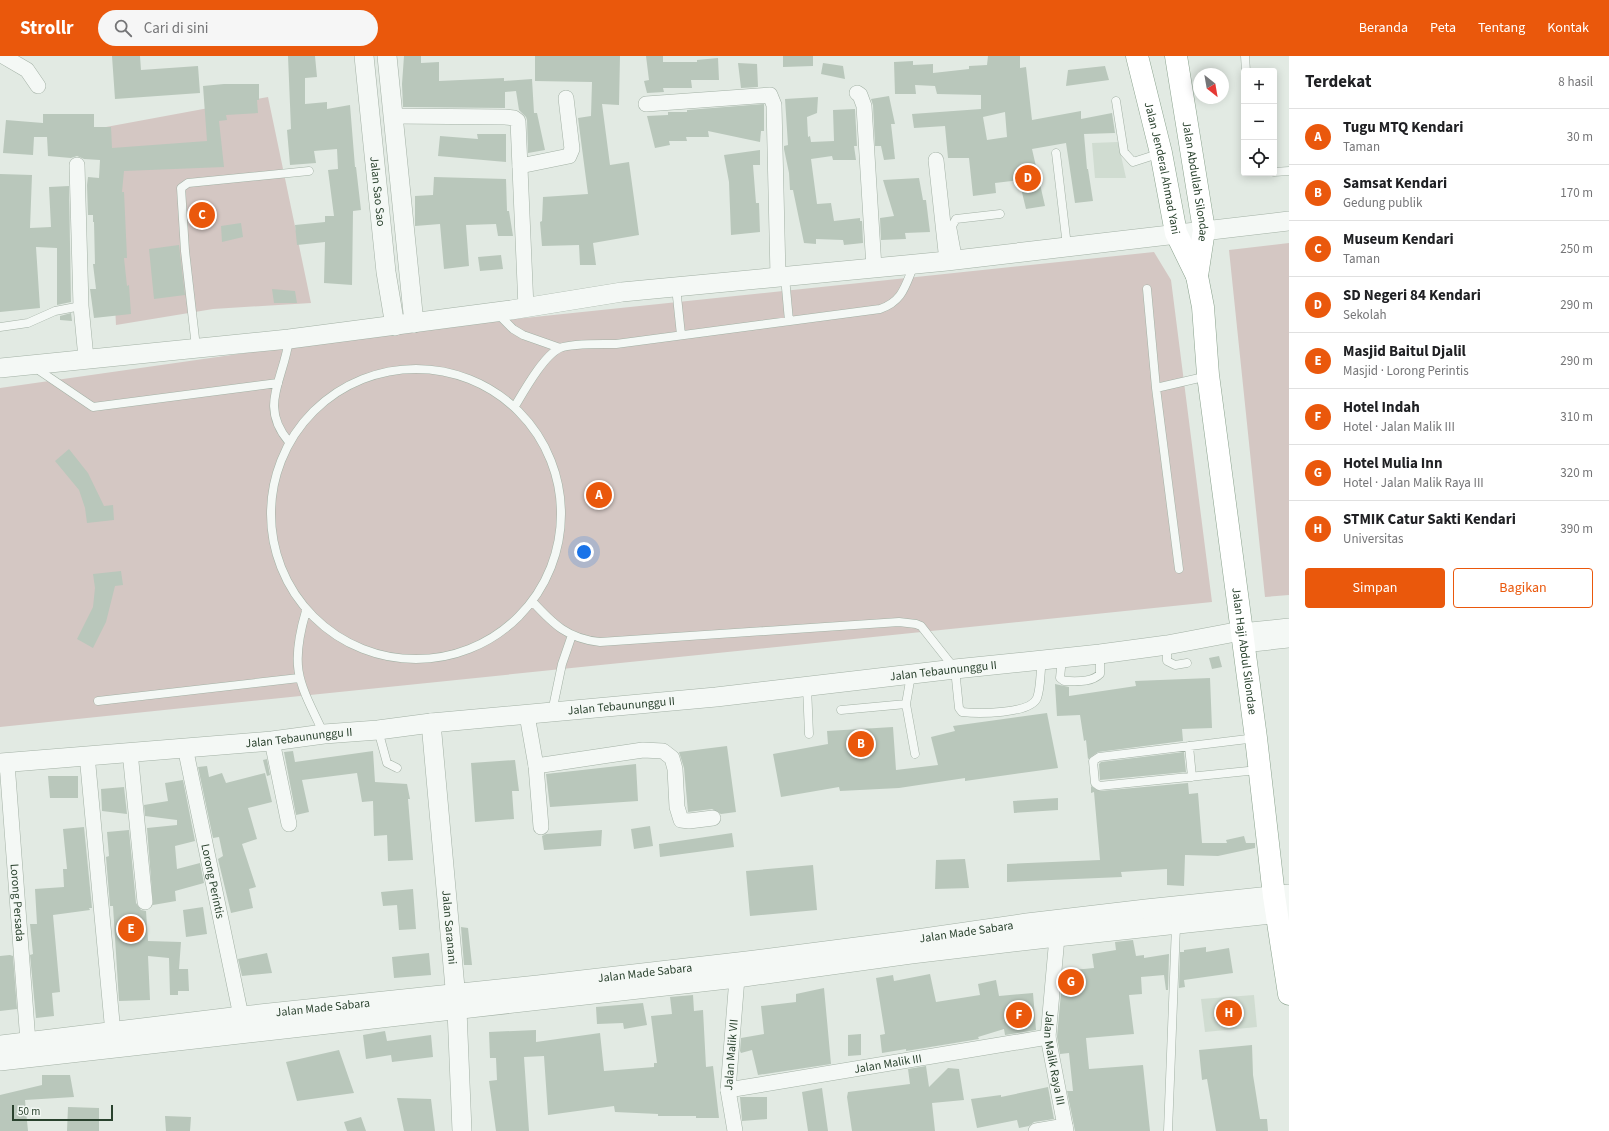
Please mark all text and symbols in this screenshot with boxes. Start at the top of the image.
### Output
search box [98,10,378,46]
text: Strollr [20,15,74,42]
icon: search [112,17,134,39]
text: Cari di sini [144,18,209,39]
text: Beranda [1359,18,1408,38]
text: Peta [1430,18,1456,38]
text: Tentang [1478,18,1525,38]
text: Kontak [1547,18,1589,38]
north arrow [1193,68,1229,104]
map controls [1241,68,1277,176]
button: + [1241,68,1277,104]
text: Terdekat [1305,70,1371,94]
text: 8 hasil [1558,73,1593,91]
street label: Jalan Jenderal Ahmad Yani [1140,100,1184,236]
button: − [1241,104,1277,140]
text: Tugu MTQ Kendari [1343,117,1463,138]
street label: Jalan Abdullah Silondae [1178,120,1212,243]
text: A [1314,128,1322,146]
text: 30 m [1567,128,1593,146]
text: Taman [1343,138,1380,156]
button: locate [1241,140,1277,176]
street label: Jalan Sao Sao [365,156,389,227]
pin: D [1015,163,1041,193]
text: Samsat Kendari [1343,173,1447,194]
text: B [1314,184,1322,202]
text: 170 m [1560,184,1593,202]
text: Gedung publik [1343,194,1422,212]
pin: C [189,200,215,230]
text: Museum Kendari [1343,229,1454,250]
text: C [1314,240,1322,258]
text: 250 m [1560,240,1593,258]
text: Taman [1343,250,1380,268]
text: SD Negeri 84 Kendari [1343,285,1481,306]
text: D [1314,296,1322,314]
text: 290 m [1560,296,1593,314]
text: Sekolah [1343,306,1387,324]
text: Masjid Baitul Djalil [1343,341,1466,362]
text: E [1314,352,1322,370]
text: 290 m [1560,352,1593,370]
text: Masjid · Lorong Perintis [1343,362,1469,380]
text: Hotel Indah [1343,397,1420,418]
text: F [1315,408,1321,426]
text: 310 m [1560,408,1593,426]
text: Hotel · Jalan Malik III [1343,418,1455,436]
text: Hotel Mulia Inn [1343,453,1443,474]
text: G [1314,464,1322,482]
text: 320 m [1560,464,1593,482]
text: Hotel · Jalan Malik Raya III [1343,474,1484,492]
pin: A [586,480,612,510]
text: STMIK Catur Sakti Kendari [1343,509,1516,530]
text: H [1314,520,1322,538]
text: 390 m [1560,520,1593,538]
text: Universitas [1343,530,1403,548]
your location [574,542,594,562]
button: Simpan [1305,568,1445,608]
button: Bagikan [1453,568,1593,608]
street label: Jalan Haji Abdul Silondae [1227,586,1261,716]
street label: Jalan Tebaununggu II [889,657,998,686]
street label: Jalan Tebaununggu II [567,693,676,719]
street label: Jalan Tebaununggu II [245,724,353,752]
pin: B [848,729,874,759]
street label: Lorong Perintis [196,842,229,920]
street label: Lorong Persada [6,863,28,942]
street label: Jalan Saranani [437,889,461,965]
pin: E [118,914,144,944]
street label: Jalan Made Sabara [918,917,1015,948]
street label: Jalan Made Sabara [597,959,693,987]
pin: G [1058,967,1084,997]
street label: Jalan Made Sabara [275,995,371,1021]
pin: H [1216,998,1242,1028]
pin: F [1006,1000,1032,1030]
street label: Jalan Malik Raya III [1039,1010,1069,1107]
street label: Jalan Malik VII [720,1018,743,1091]
street label: Jalan Malik III [853,1050,923,1078]
scale bar [12,1103,113,1122]
text: 50 m [18,1104,40,1119]

